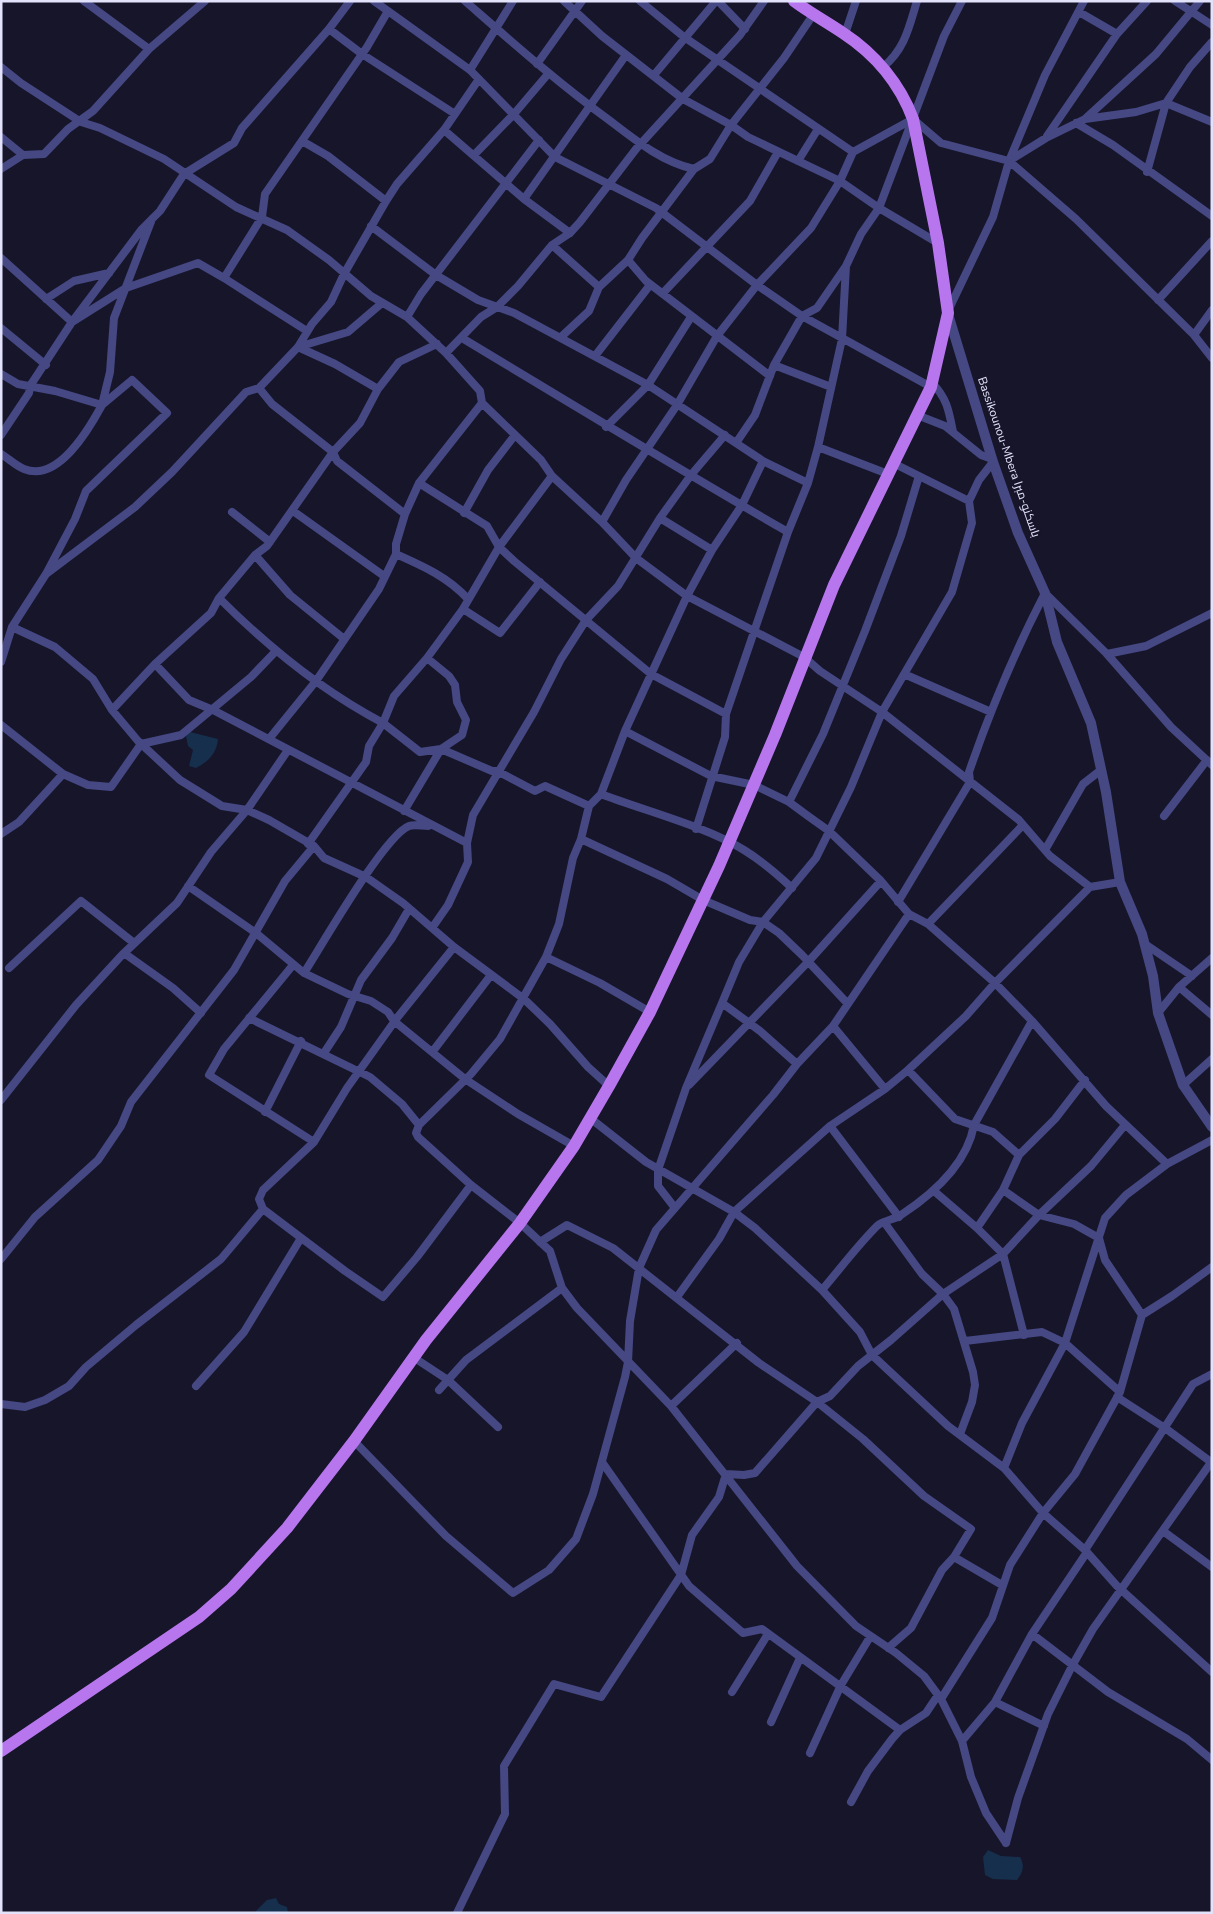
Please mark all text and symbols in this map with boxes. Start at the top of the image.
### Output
street label: Bassikounou-Mbera باسكنو-مبرا [974,375,1044,539]

